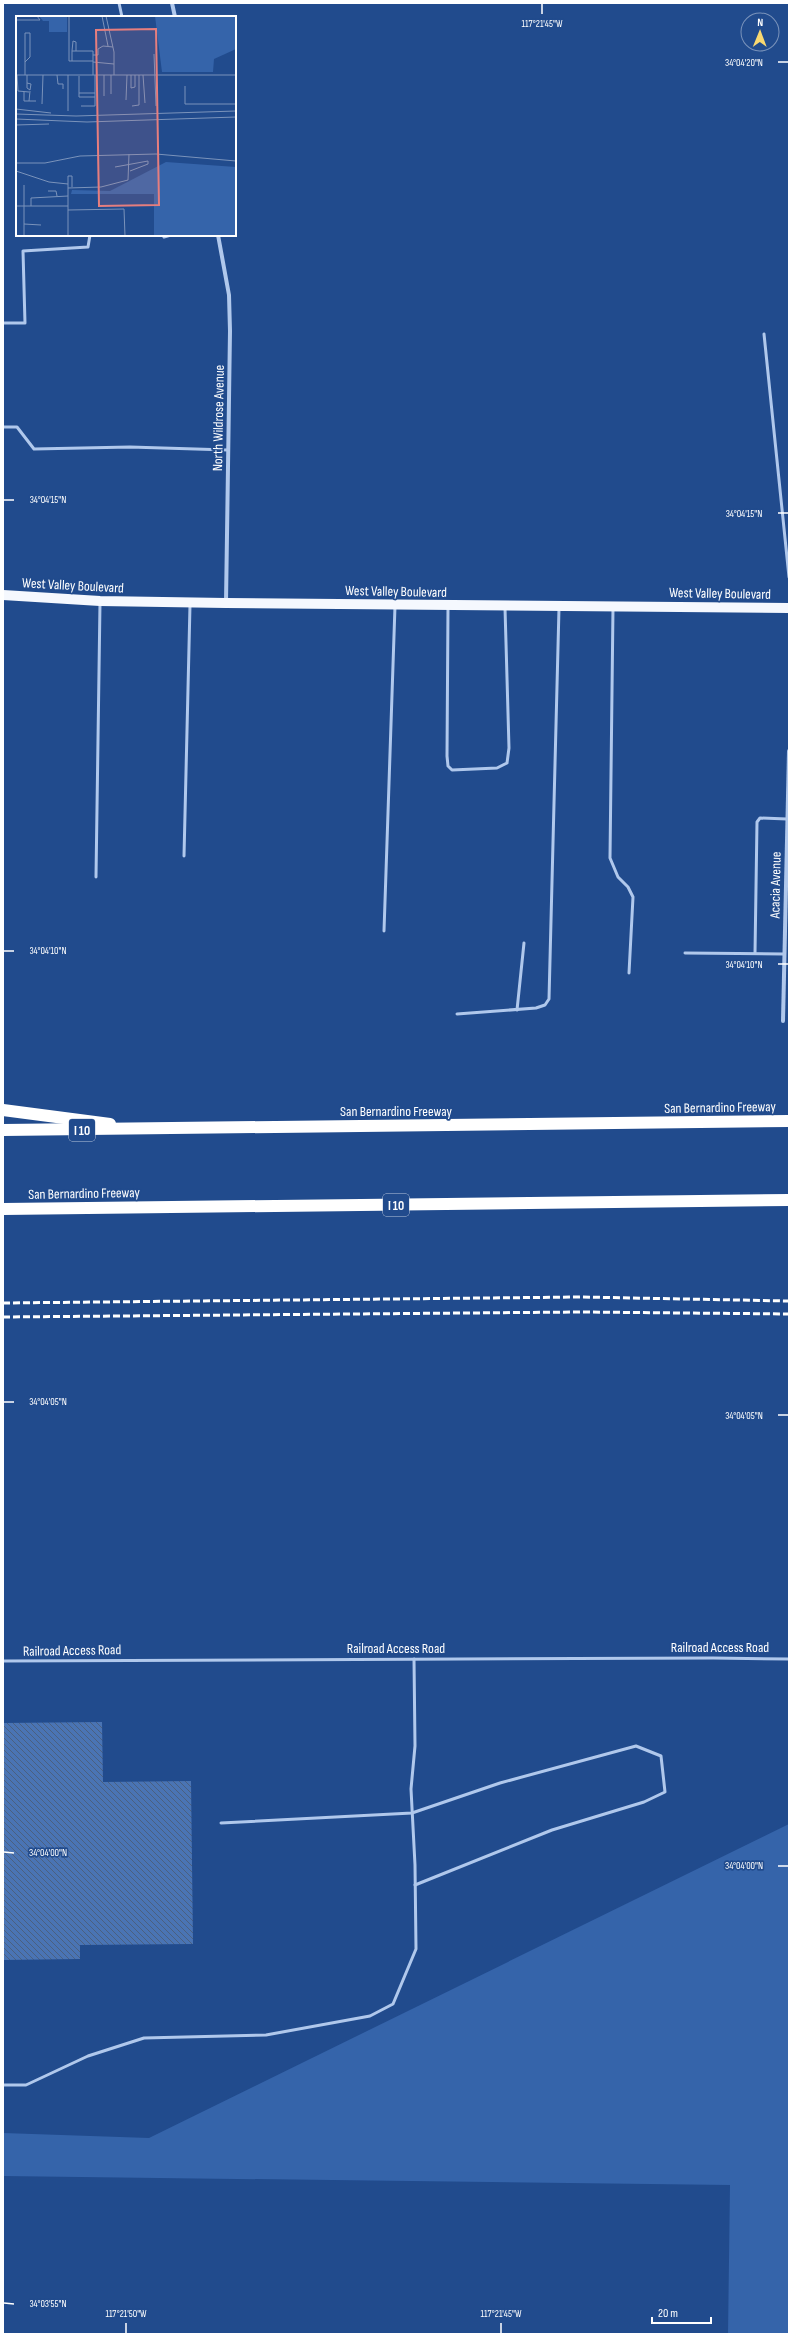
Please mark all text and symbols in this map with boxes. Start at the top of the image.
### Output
north arrow [740,12,780,52]
inset map [16,16,236,236]
text: N [757,16,763,29]
text: 117°21'45"W [522,18,563,30]
text: 34°04'20"N [725,57,763,69]
street label: North Wildrose Avenue [209,365,228,471]
text: 34°04'15"N [30,494,66,506]
text: 34°04'15"N [726,508,762,520]
street label: West Valley Boulevard [22,574,124,597]
street label: West Valley Boulevard [345,582,447,601]
street label: West Valley Boulevard [669,584,771,603]
street label: Acacia Avenue [766,851,785,920]
text: 34°04'10"N [29,945,67,957]
text: 34°04'10"N [725,959,763,971]
street label: San Bernardino Freeway [664,1098,777,1117]
street label: San Bernardino Freeway [340,1103,452,1120]
road number: I 10 [69,1119,95,1141]
street label: San Bernardino Freeway [28,1184,141,1203]
road number: I 10 [383,1194,409,1216]
text: 34°04'05"N [29,1396,67,1408]
text: 34°04'05"N [725,1410,763,1422]
street label: Railroad Access Road [671,1639,769,1656]
street label: Railroad Access Road [347,1640,445,1657]
street label: Railroad Access Road [23,1641,121,1660]
text: 34°04'00"N [29,1847,67,1859]
text: 34°04'00"N [725,1860,763,1872]
text: 34°03'55"N [29,2298,67,2310]
scale bar [652,2299,711,2325]
text: 20 m [658,2306,678,2321]
text: 117°21'50"W [105,2308,147,2320]
text: 117°21'45"W [481,2308,522,2320]

